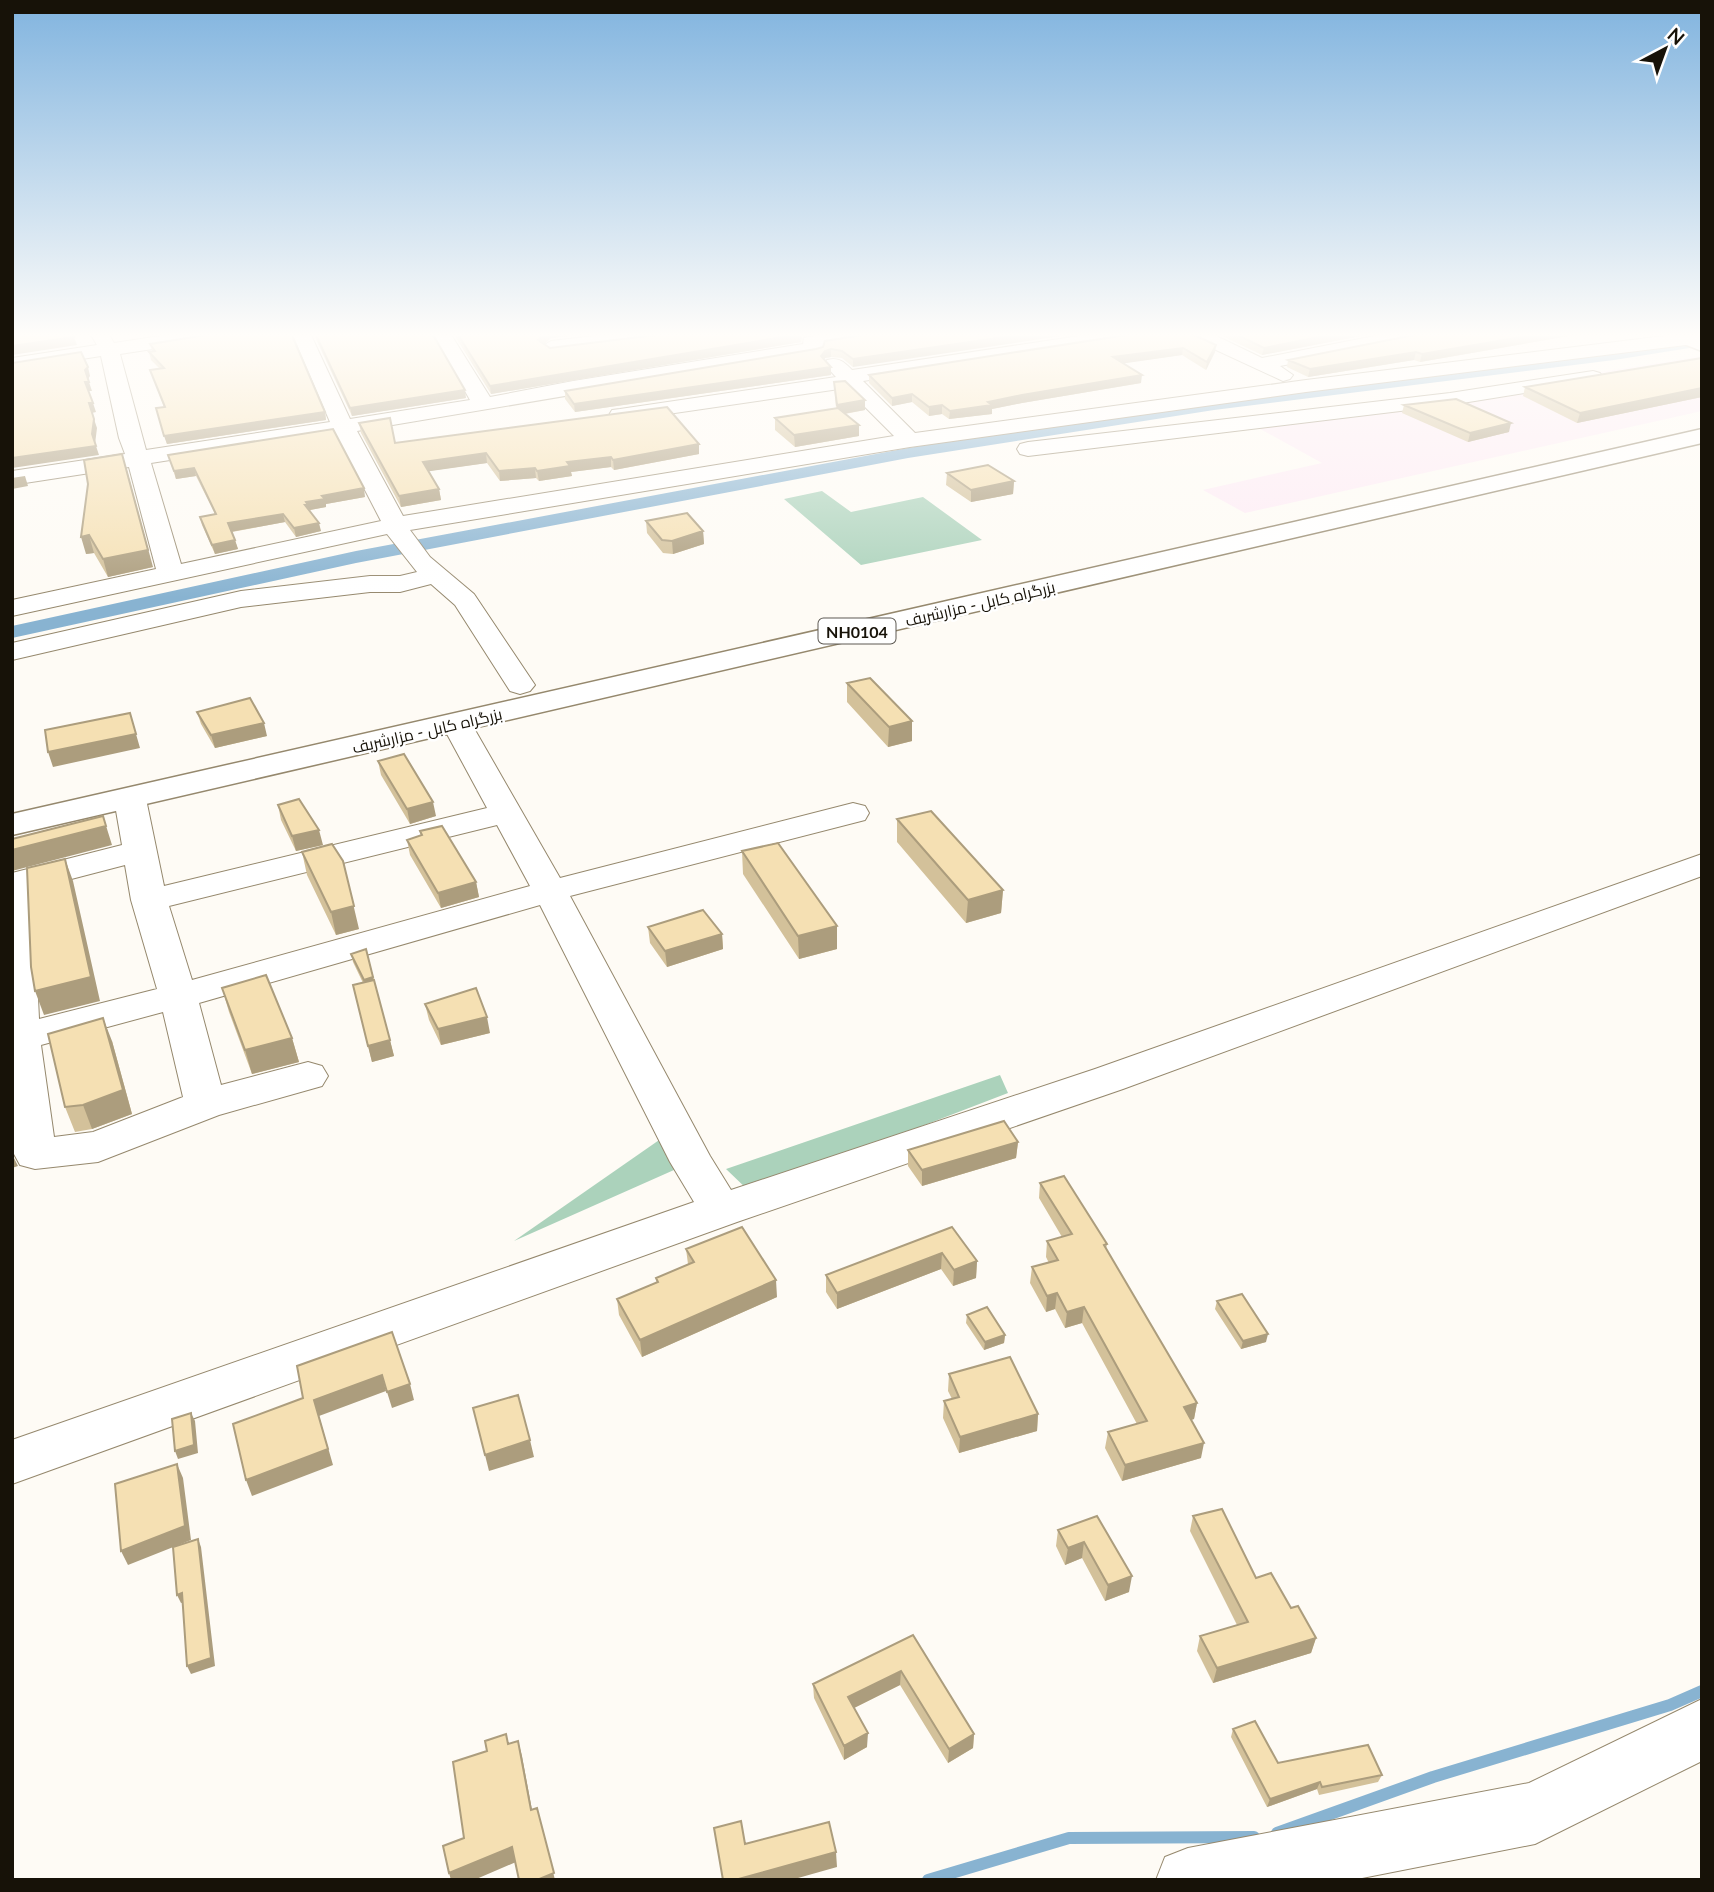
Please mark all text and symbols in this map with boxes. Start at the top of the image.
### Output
north arrow [1630,14,1700,84]
text: N [1663,22,1690,49]
street label: بزرگراه کابل - مزارشریف [903,576,1057,631]
road number: NH0104 [818,618,896,644]
street label: بزرگراه کابل - مزارشریف [350,703,504,758]

